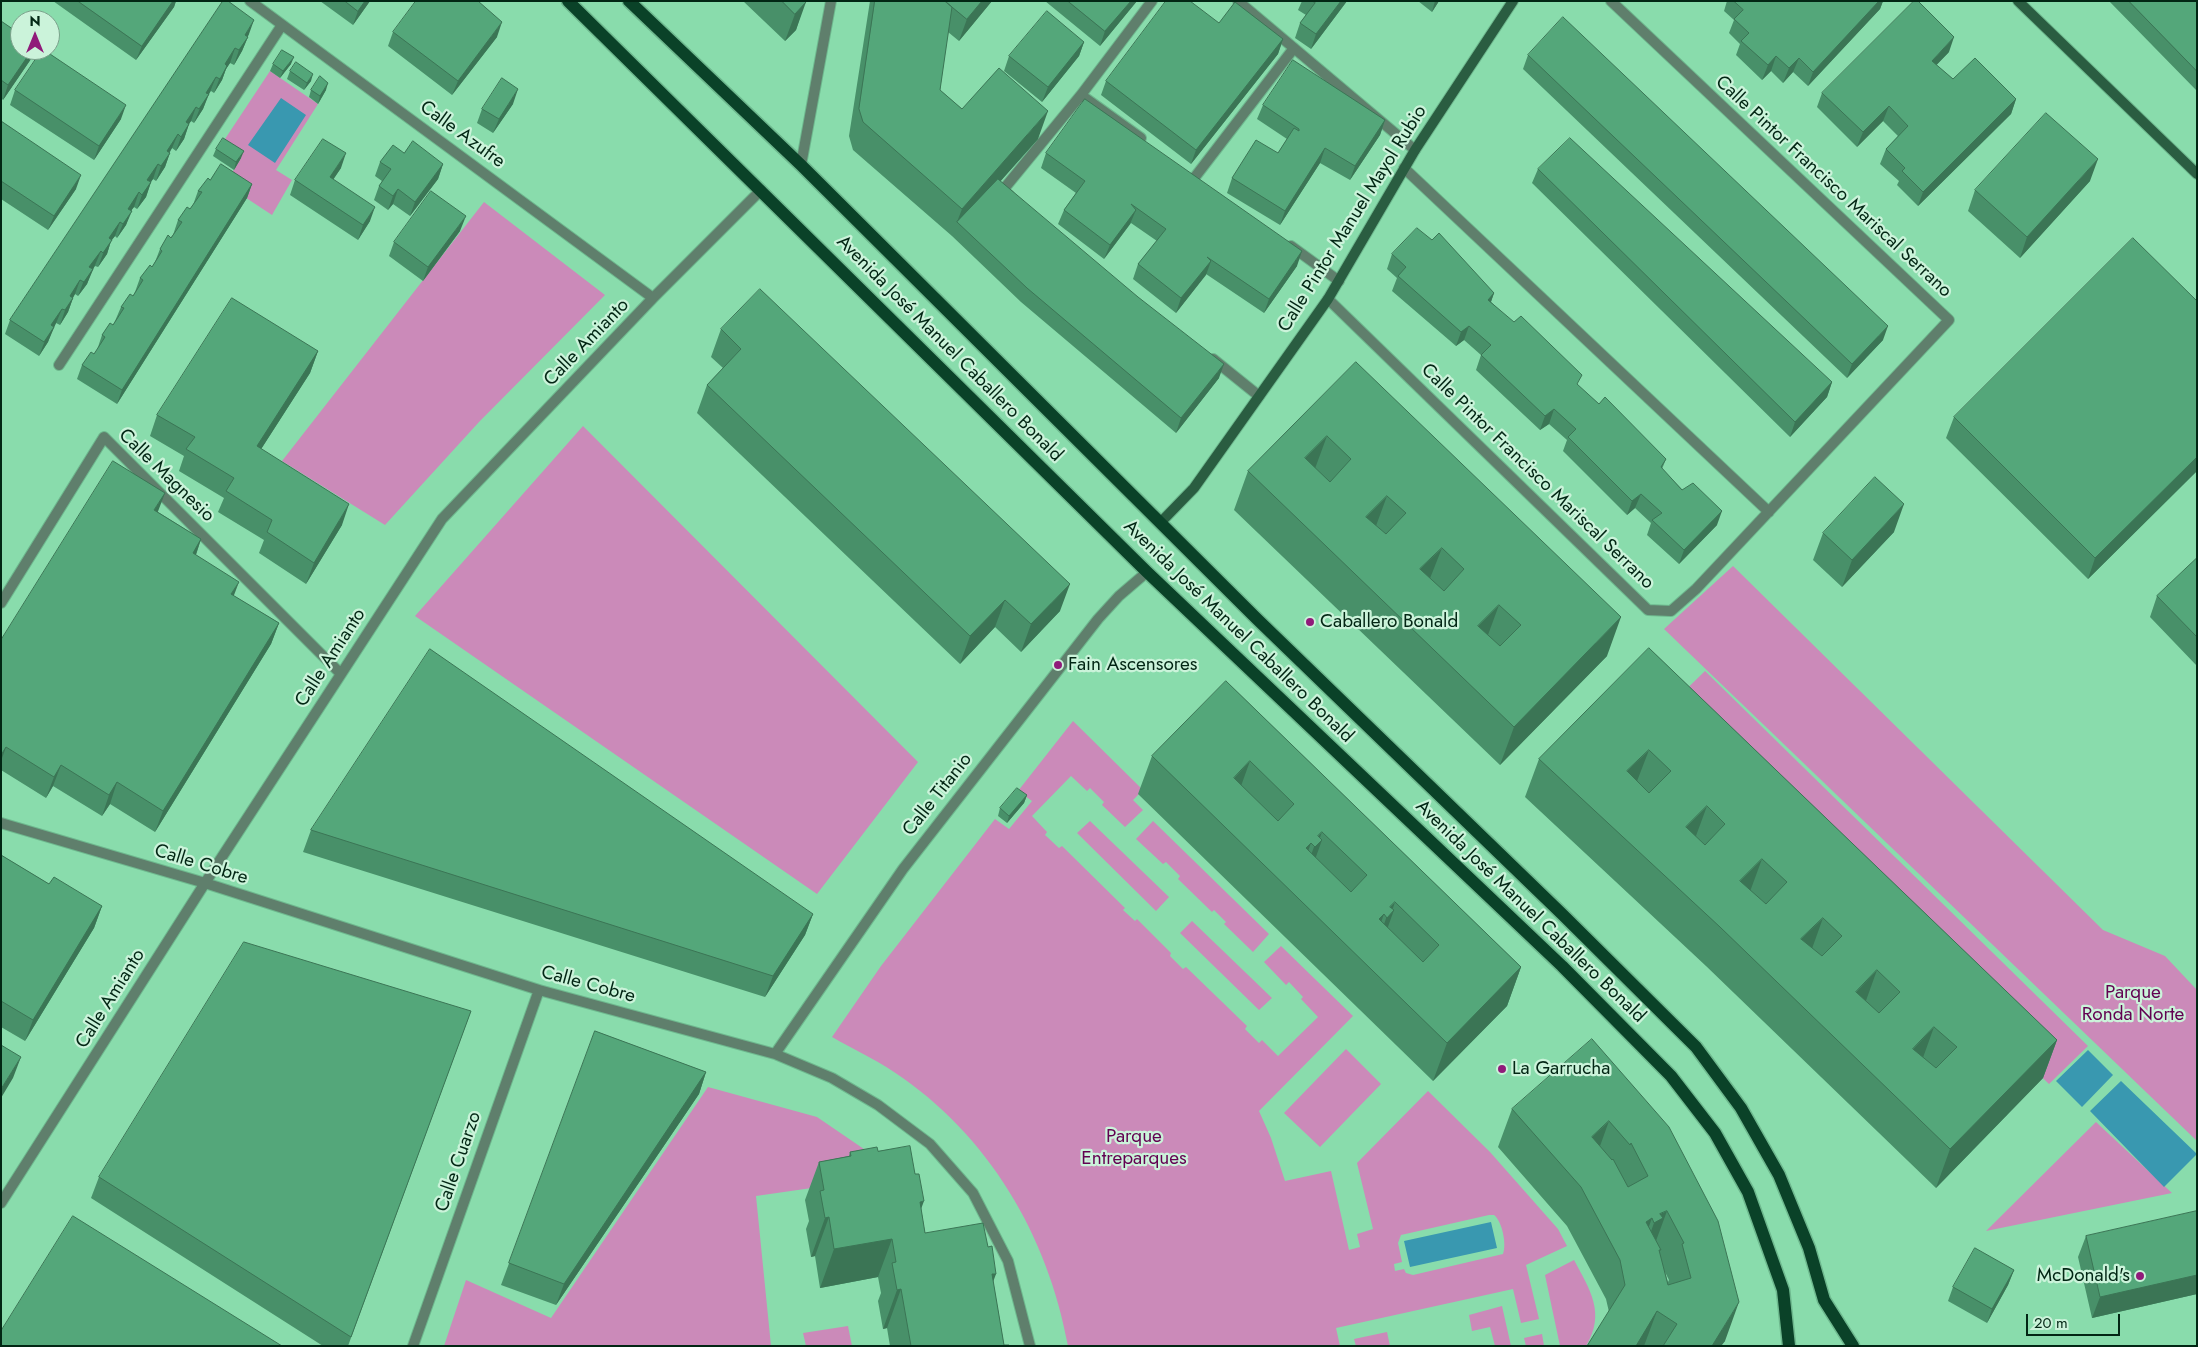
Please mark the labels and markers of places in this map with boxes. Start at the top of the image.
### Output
place label: Caballero Bonald [1320,611,1458,633]
marker: Caballero Bonald [1304,616,1316,628]
place label: Fain Ascensores [1068,654,1197,676]
marker: Fain Ascensores [1052,659,1064,671]
place label: La Garrucha [1512,1058,1610,1080]
marker: La Garrucha [1496,1063,1508,1075]
place label: McDonald's [2037,1265,2130,1287]
marker: McDonald's [2134,1270,2146,1282]

